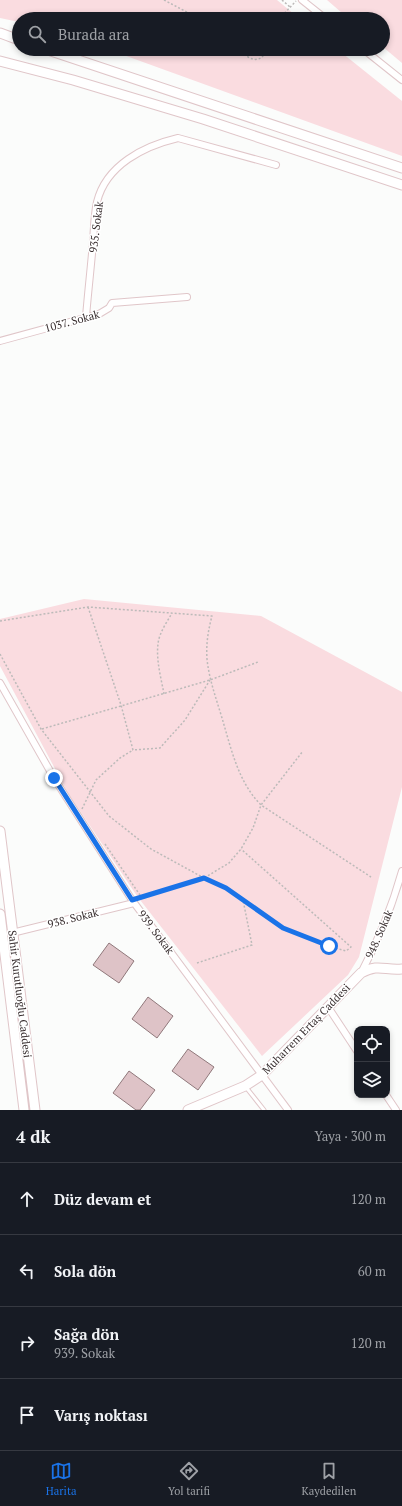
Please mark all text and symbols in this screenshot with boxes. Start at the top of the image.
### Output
search box [12,12,390,56]
icon: search [26,23,48,45]
text: Burada ara [58,24,130,44]
street label: 935. Sokak [86,200,106,254]
street label: 1037. Sokak [43,307,101,335]
route end [45,769,63,787]
street label: 938. Sokak [46,905,100,931]
street label: 939. Sokak [135,907,177,957]
street label: 948. Sokak [362,907,396,960]
street label: Sahir Kurutluoğlu Caddesi [5,929,35,1059]
route start [320,937,338,955]
street label: Muharrem Ertaş Caddesi [259,981,353,1077]
map controls [354,1026,390,1098]
button: locate [354,1026,390,1062]
button: layers [354,1062,390,1098]
text: 4 dk [16,1125,50,1148]
text: Yaya · 300 m [314,1127,386,1145]
icon: ahead [16,1188,38,1210]
text: Düz devam et [54,1189,151,1209]
text: 120 m [351,1190,386,1208]
icon: left [16,1260,38,1282]
text: Sola dön [54,1261,116,1281]
text: 60 m [358,1262,386,1280]
text: Sağa dön [54,1324,119,1344]
icon: right [16,1332,38,1354]
text: 120 m [351,1334,386,1352]
text: 939. Sokak [54,1344,115,1362]
icon: arrive [16,1404,38,1426]
text: Varış noktası [54,1405,148,1425]
tab: Harita [46,1460,77,1498]
tab: Yol tarifi [168,1460,210,1498]
tab: Kaydedilen [302,1460,356,1498]

